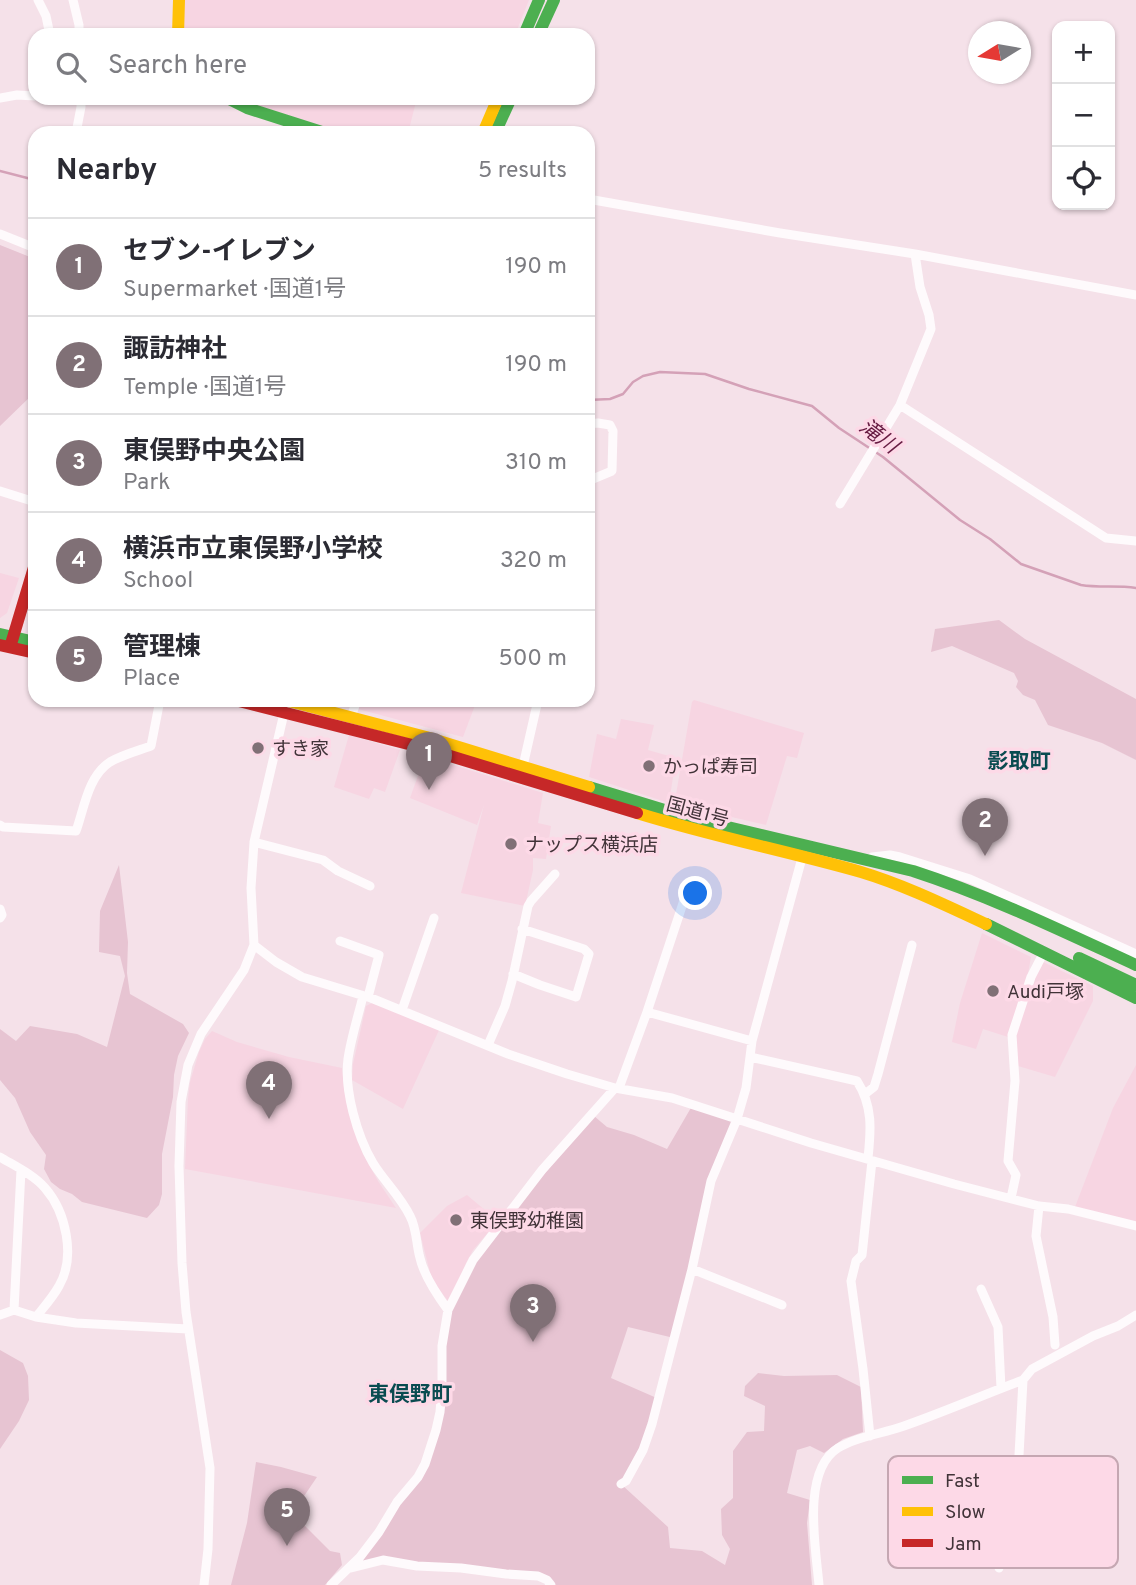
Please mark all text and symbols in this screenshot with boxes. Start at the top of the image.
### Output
north arrow [968,21,1031,84]
map controls [1052,21,1115,210]
button: + [1052,21,1115,84]
search box [28,28,595,105]
icon: search [52,48,90,86]
text: Search here [108,50,247,83]
button: − [1052,84,1115,147]
button: locate [1052,147,1115,210]
text: Nearby [56,153,157,190]
text: 5 results [478,157,567,186]
text: セブン-イレブン [123,236,316,269]
text: 1 [74,253,84,282]
text: 190 m [505,253,567,282]
text: Supermarket · 国道1号 [123,276,346,305]
text: 諏訪神社 [123,334,227,367]
text: 2 [72,351,86,380]
text: 190 m [505,351,567,380]
text: Temple · 国道1号 [123,374,287,403]
water label: 滝川 [853,414,905,462]
text: 東俣野中央公園 [123,436,305,469]
text: 3 [72,449,86,478]
text: 310 m [505,449,567,478]
text: Park [123,469,170,498]
text: 横浜市立東俣野小学校 [123,534,383,567]
text: 4 [72,547,86,576]
text: 320 m [500,547,567,576]
text: School [123,567,193,596]
text: 管理棟 [123,632,201,665]
text: 5 [72,645,86,674]
text: 500 m [499,645,567,674]
text: Place [123,665,180,694]
pin: 1 [406,732,452,790]
place label: すき家 [272,738,329,762]
marker: すき家 [250,740,266,756]
district label: 影取町 [988,749,1051,776]
place label: かっぱ寿司 [663,756,758,780]
marker: かっぱ寿司 [641,758,657,774]
street label: 国道1号 [663,793,732,833]
pin: 2 [962,798,1008,856]
place label: ナップス横浜店 [525,834,658,858]
marker: ナップス横浜店 [503,836,519,852]
your location [678,876,712,910]
place label: Audi戸塚 [1007,981,1084,1005]
marker: Audi戸塚 [985,983,1001,999]
pin: 4 [246,1061,292,1119]
place label: 東俣野幼稚園 [470,1210,584,1234]
marker: 東俣野幼稚園 [448,1212,464,1228]
pin: 3 [510,1284,556,1342]
district label: 東俣野町 [368,1382,452,1409]
legend [888,1456,1118,1568]
text: Fast [945,1470,980,1494]
pin: 5 [264,1488,310,1546]
text: Slow [945,1501,985,1525]
text: Jam [945,1533,982,1557]

